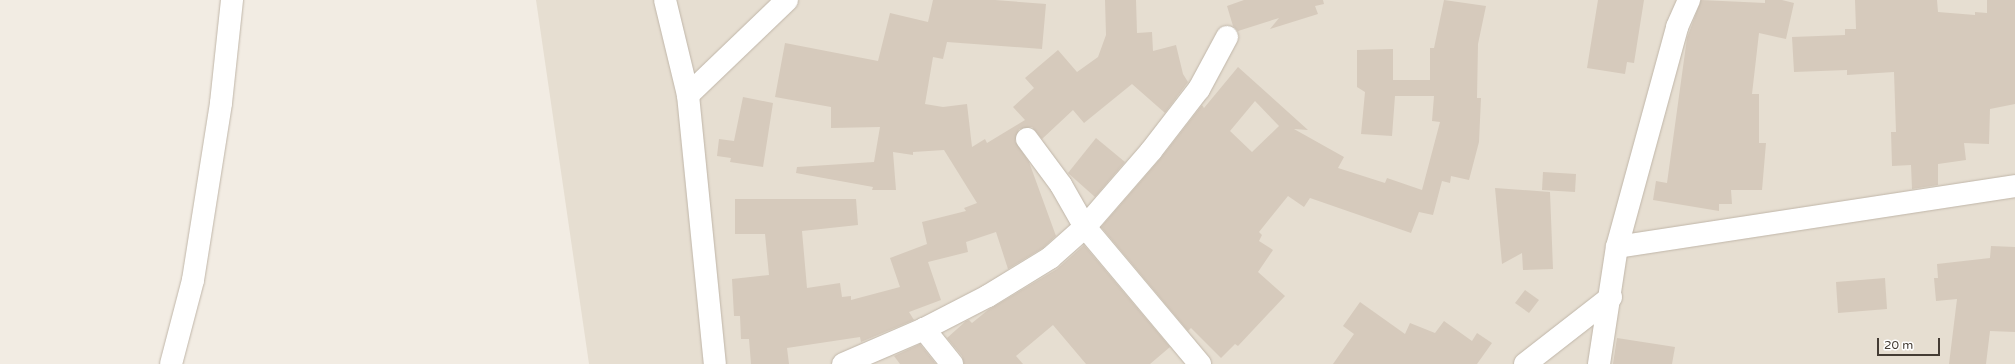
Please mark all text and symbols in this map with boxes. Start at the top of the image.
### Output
scale bar [1879,330,1942,356]
text: 20 m [1884,338,1913,352]

